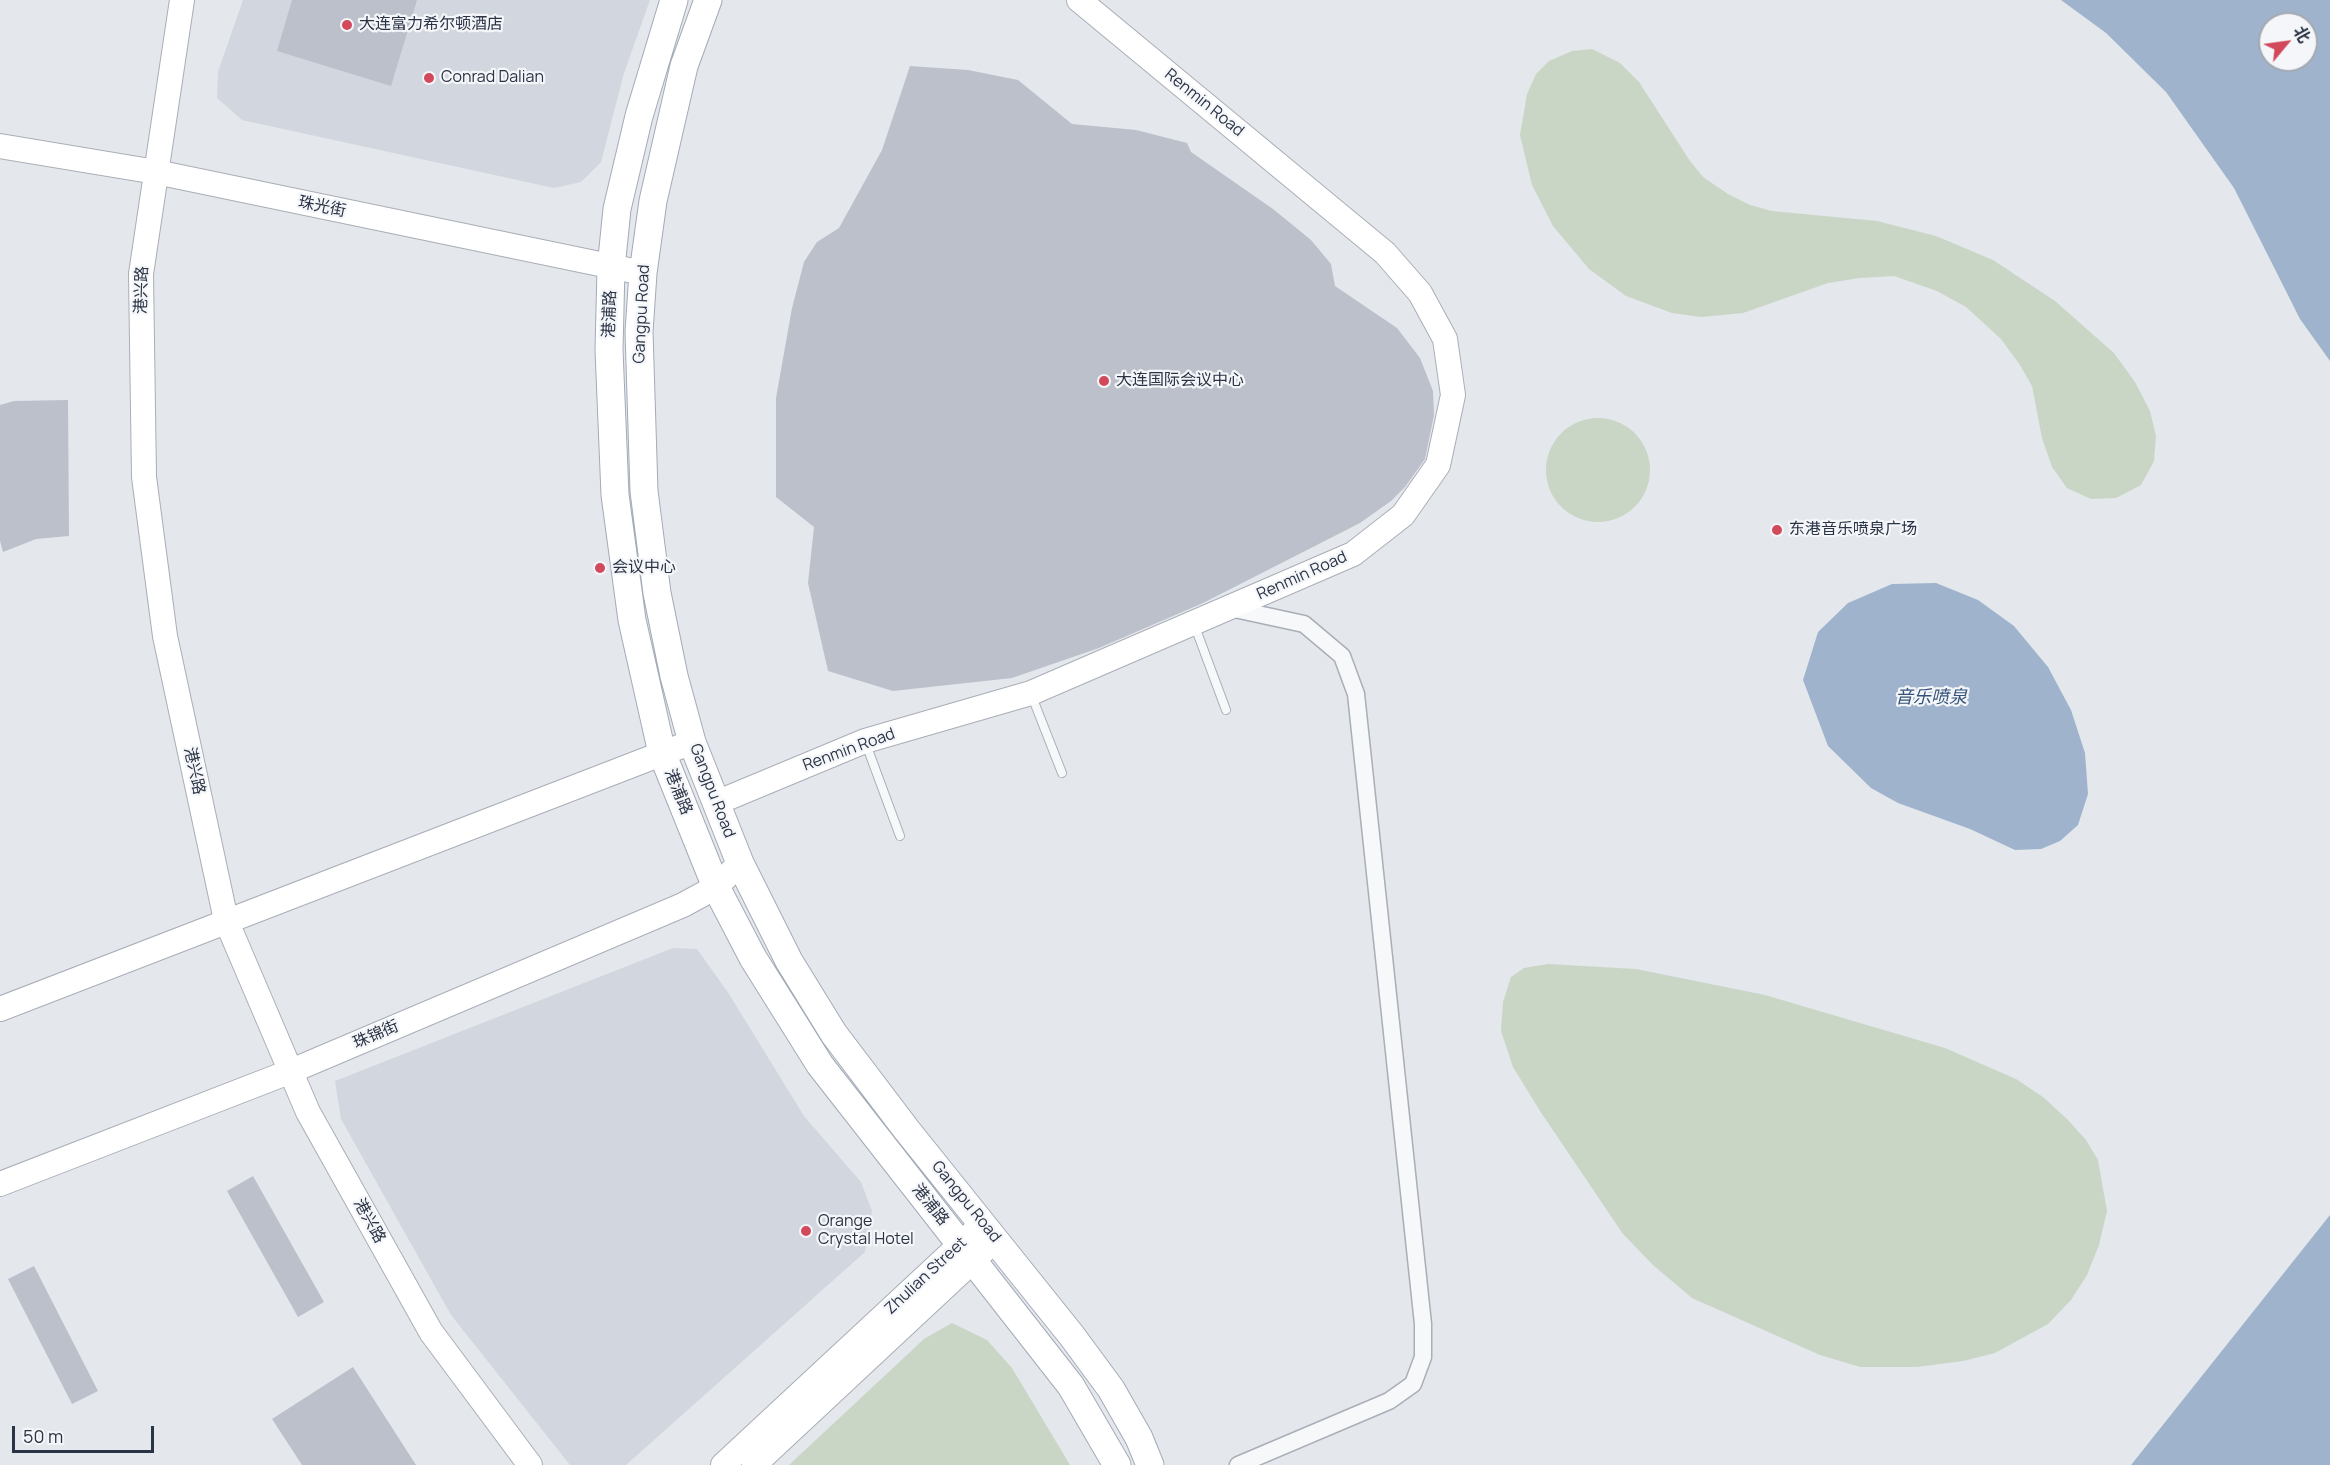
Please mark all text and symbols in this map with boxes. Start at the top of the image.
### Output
north arrow [2258,12,2318,72]
place label: 大连富力希尔顿酒店 [359,15,503,35]
marker: 大连富力希尔顿酒店 [340,18,354,32]
text: 北 [2288,22,2315,47]
street label: Renmin Road [1160,65,1248,141]
place label: Conrad Dalian [441,68,544,88]
marker: Conrad Dalian [422,71,436,85]
street label: 珠光街 [297,193,347,221]
street label: Gangpu Road [630,264,654,364]
street label: 港兴路 [132,266,152,314]
street label: 港浦路 [600,290,620,338]
place label: 大连国际会议中心 [1116,371,1244,391]
marker: 大连国际会议中心 [1097,374,1111,388]
place label: 东港音乐喷泉广场 [1789,520,1917,540]
marker: 东港音乐喷泉广场 [1770,523,1784,537]
street label: Renmin Road [1254,548,1350,604]
place label: 会议中心 [612,558,676,578]
marker: 会议中心 [593,561,607,575]
water label: 音乐喷泉 [1895,687,1967,709]
street label: Renmin Road [800,724,898,776]
street label: Gangpu Road [685,741,739,841]
street label: 港兴路 [180,746,208,796]
street label: 港浦路 [660,766,696,818]
street label: 珠锦街 [350,1017,402,1053]
street label: Gangpu Road [927,1157,1005,1247]
street label: 港浦路 [907,1180,953,1230]
street label: 港兴路 [349,1195,389,1247]
place label: Orange Crystal Hotel [818,1212,914,1250]
marker: Orange Crystal Hotel [799,1224,813,1238]
street label: Zhulian Street [881,1233,971,1319]
scale bar [15,1414,158,1452]
text: 50 m [23,1424,63,1448]

